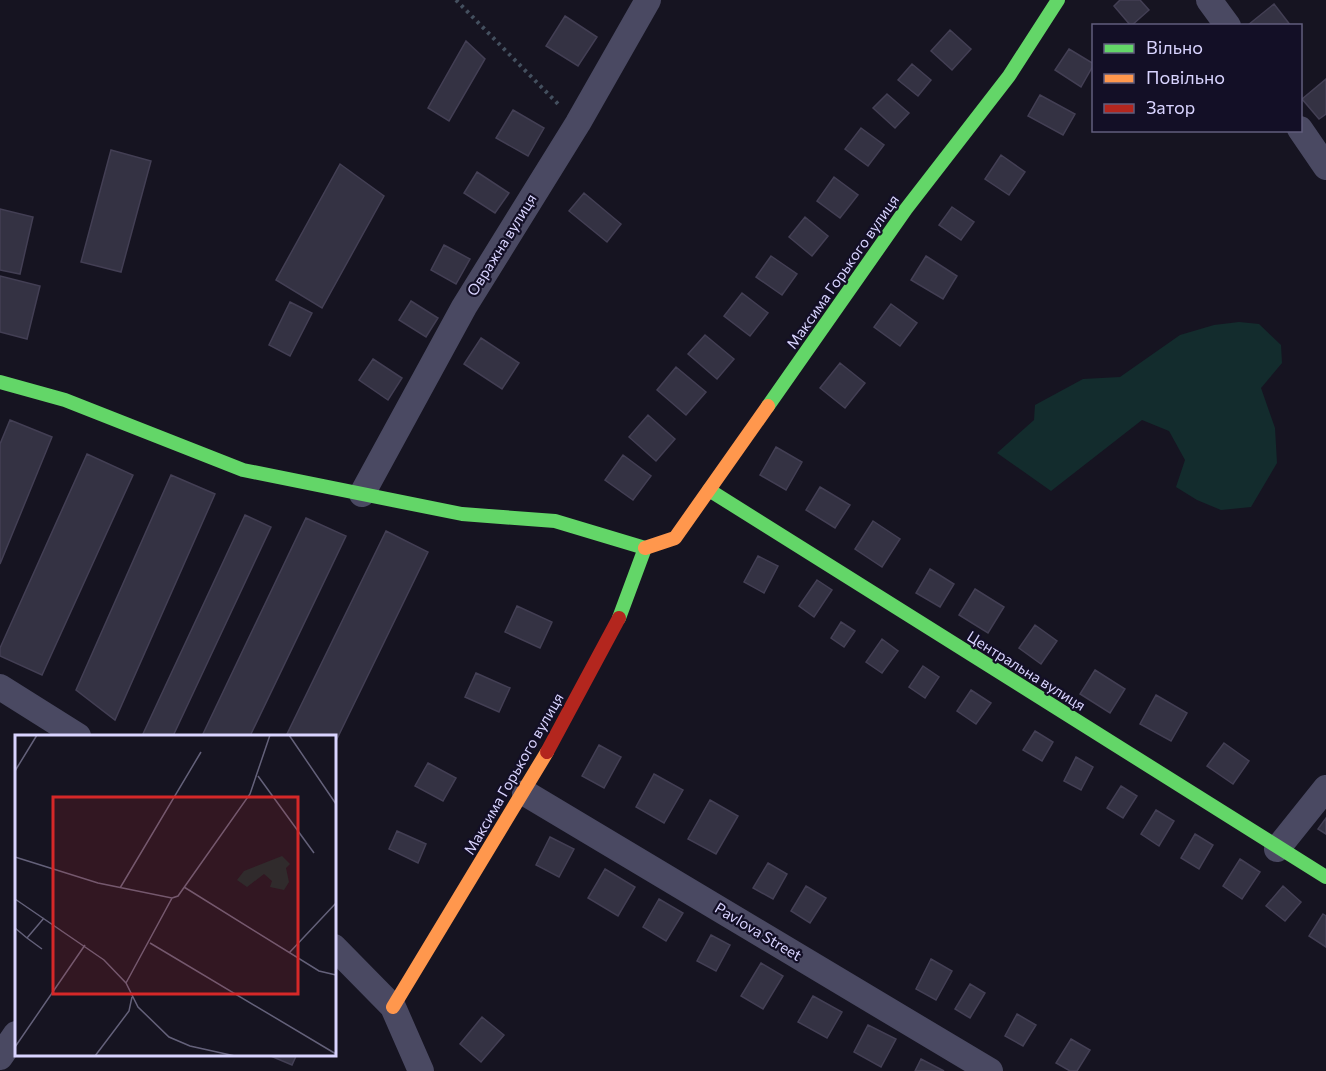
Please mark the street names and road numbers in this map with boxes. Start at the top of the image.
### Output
street label: Овражна вулиця [463,190,540,299]
street label: Максима Горького вулиця [782,191,902,352]
street label: Центральна вулиця [964,626,1089,714]
street label: Максима Горького вулиця [459,689,567,858]
street label: Pavlova Street [712,898,805,964]

